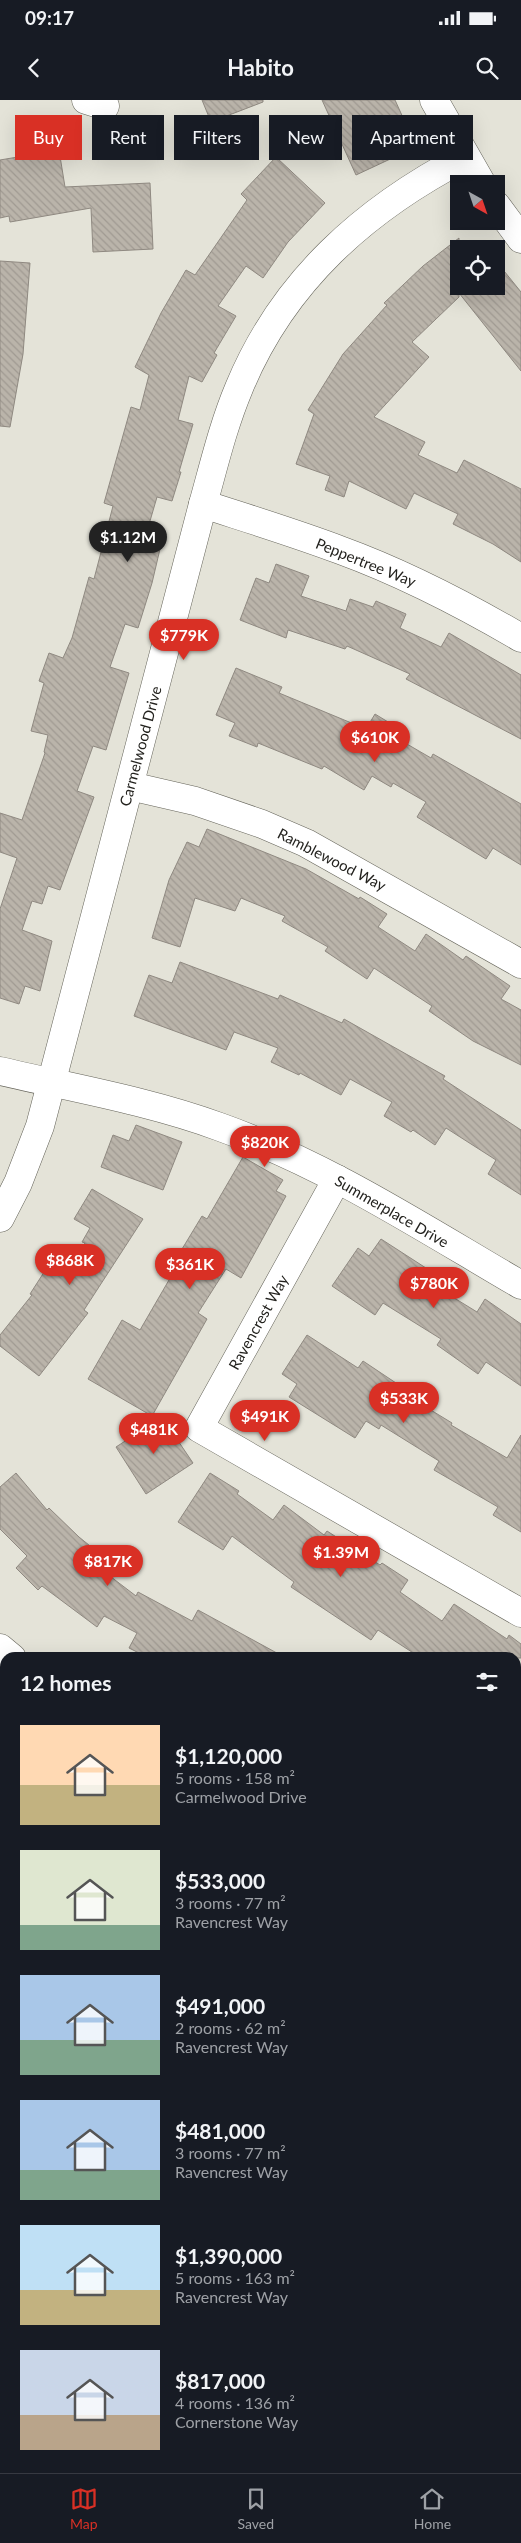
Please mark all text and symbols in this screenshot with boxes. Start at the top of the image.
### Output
text: 09:17 [25,6,74,29]
icon: back [20,54,48,82]
text: Habito [227,54,294,81]
icon: search [473,54,501,82]
chip: Buy [15,115,82,160]
chip: Rent [92,115,164,160]
chip: Filters [174,115,259,160]
chip: New [269,115,342,160]
chip: Apartment [352,115,473,160]
north arrow [450,175,505,230]
map controls [450,175,505,295]
button: locate [450,240,505,295]
pin: $1.12M [87,520,169,563]
text: $1.12M [100,527,156,546]
street label: Peppertree Way [313,534,419,590]
pin: $779K [149,618,219,661]
text: $779K [160,625,208,644]
street label: Carmelwood Drive [115,684,165,808]
pin: $610K [340,720,410,763]
text: $610K [351,727,399,746]
street label: Ramblewood Way [275,824,389,894]
pin: $820K [230,1126,300,1168]
text: $820K [241,1132,289,1151]
street label: Summerplace Drive [332,1171,452,1251]
pin: $868K [35,1244,105,1286]
pin: $361K [155,1248,225,1290]
text: $868K [46,1250,94,1269]
text: $361K [166,1254,214,1273]
pin: $780K [399,1266,469,1309]
street label: Ravencrest Way [224,1271,292,1373]
text: $780K [410,1273,458,1292]
pin: $533K [369,1382,439,1424]
text: $533K [380,1388,428,1407]
pin: $491K [230,1400,300,1442]
text: $491K [241,1406,289,1425]
pin: $481K [119,1412,189,1455]
text: $481K [130,1419,178,1438]
pin: $1.39M [300,1536,382,1578]
text: $1.39M [313,1542,369,1561]
pin: $817K [73,1544,143,1587]
text: $817K [84,1551,132,1570]
icon: filters [473,1668,501,1696]
text: 12 homes [20,1670,111,1695]
text: $1,120,000 [175,1743,282,1768]
icon: home [60,1745,120,1805]
text: 5 rooms · 158 m² [175,1768,295,1787]
text: Carmelwood Drive [175,1787,307,1806]
text: $533,000 [175,1868,265,1893]
icon: home [60,1870,120,1930]
text: 3 rooms · 77 m² [175,1893,286,1912]
text: Ravencrest Way [175,1912,288,1931]
text: $491,000 [175,1993,265,2018]
icon: home [60,1995,120,2055]
text: 2 rooms · 62 m² [175,2018,286,2037]
text: Ravencrest Way [175,2037,288,2056]
text: $481,000 [175,2118,265,2143]
icon: home [60,2120,120,2180]
text: 3 rooms · 77 m² [175,2143,286,2162]
text: Ravencrest Way [175,2162,288,2181]
text: $1,390,000 [175,2243,282,2268]
icon: home [60,2245,120,2305]
text: 5 rooms · 163 m² [175,2268,295,2287]
text: Ravencrest Way [175,2287,288,2306]
text: $817,000 [175,2368,265,2393]
icon: home [60,2370,120,2430]
text: 4 rooms · 136 m² [175,2393,295,2412]
text: Cornerstone Way [175,2412,298,2431]
tab: Map [70,2485,98,2532]
tab: Saved [238,2485,274,2532]
tab: Home [414,2485,451,2532]

